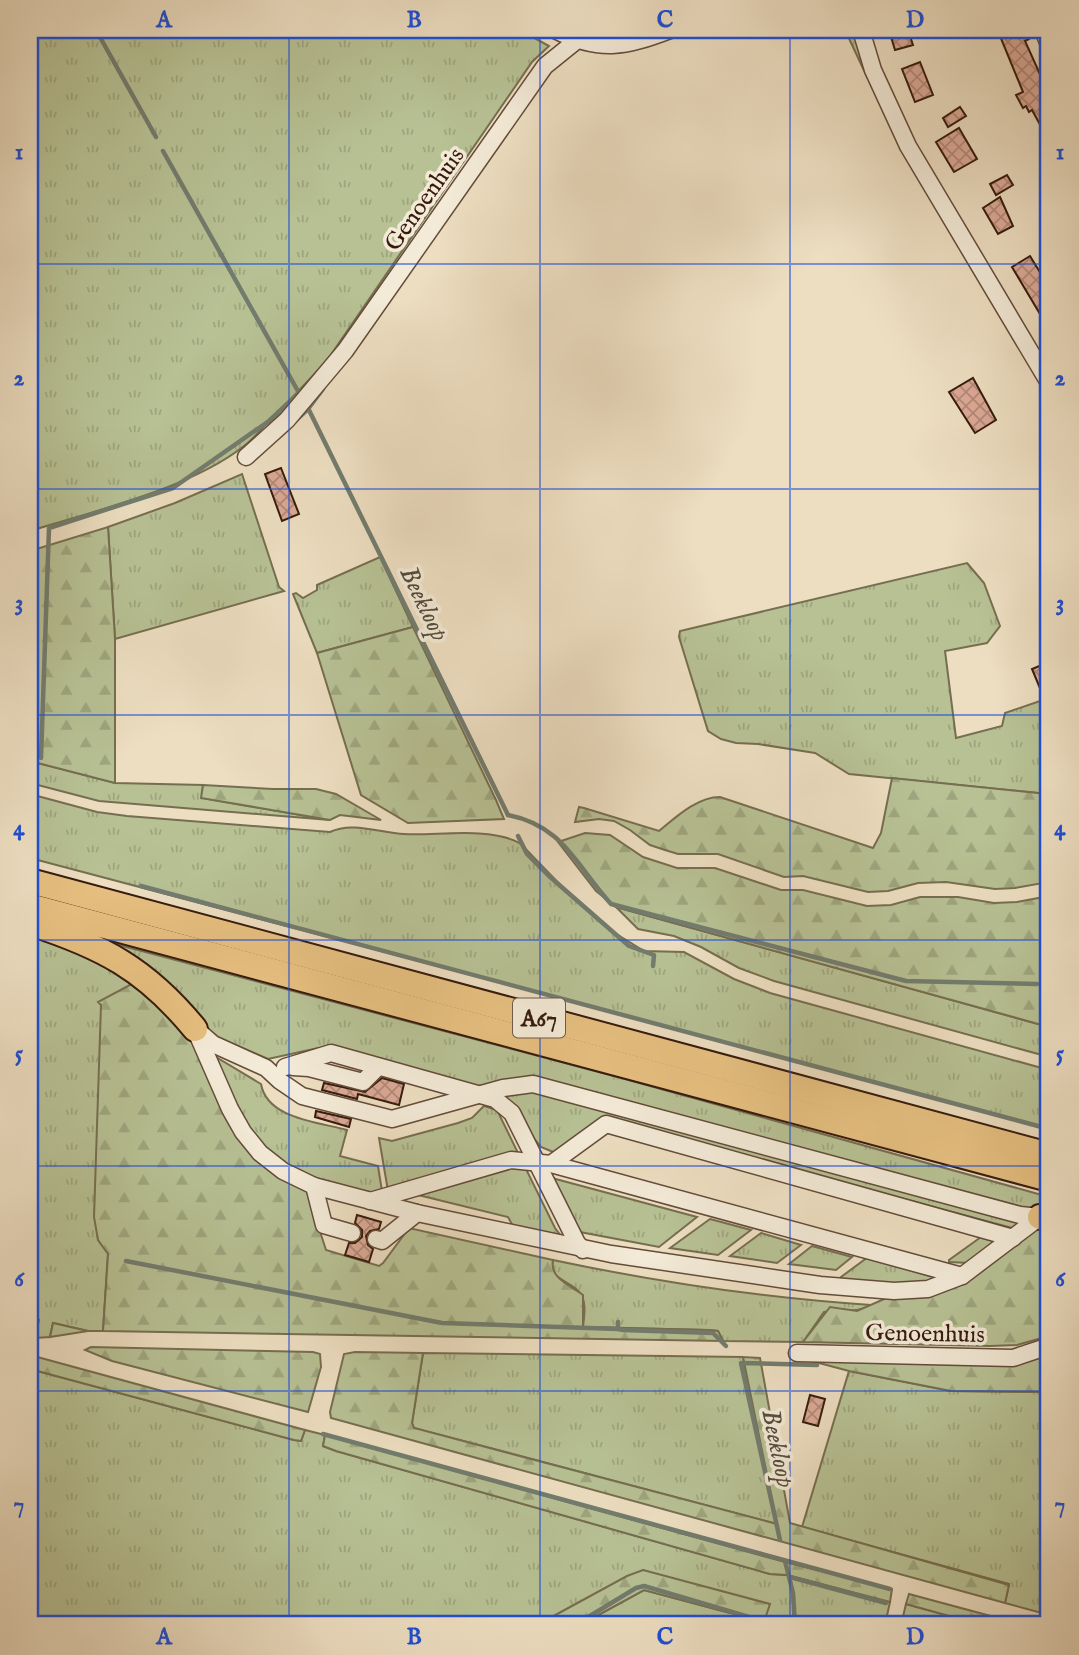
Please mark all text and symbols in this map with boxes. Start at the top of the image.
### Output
text: A [155,6,173,35]
text: B [406,6,422,35]
text: C [657,6,674,35]
text: D [906,6,924,35]
text: 1 [15,138,23,167]
text: 1 [1056,138,1064,167]
street label: Genoenhuis [378,142,472,258]
text: 2 [14,364,25,393]
text: 2 [1055,364,1066,393]
water label: Beekloop [391,561,456,647]
text: 3 [15,589,23,618]
text: 3 [1056,589,1064,618]
text: 4 [13,814,25,843]
text: 4 [1054,814,1066,843]
road number: A67 [513,998,565,1037]
text: 5 [15,1040,24,1069]
text: 5 [1056,1040,1065,1069]
text: 6 [14,1265,25,1294]
text: 6 [1055,1265,1066,1294]
street label: Genoenhuis [865,1318,985,1351]
water label: Beekloop [753,1406,802,1491]
text: 7 [14,1491,24,1520]
text: 7 [1055,1491,1065,1520]
text: A [155,1623,173,1652]
text: B [406,1623,422,1652]
text: C [657,1623,674,1652]
text: D [906,1623,924,1652]

